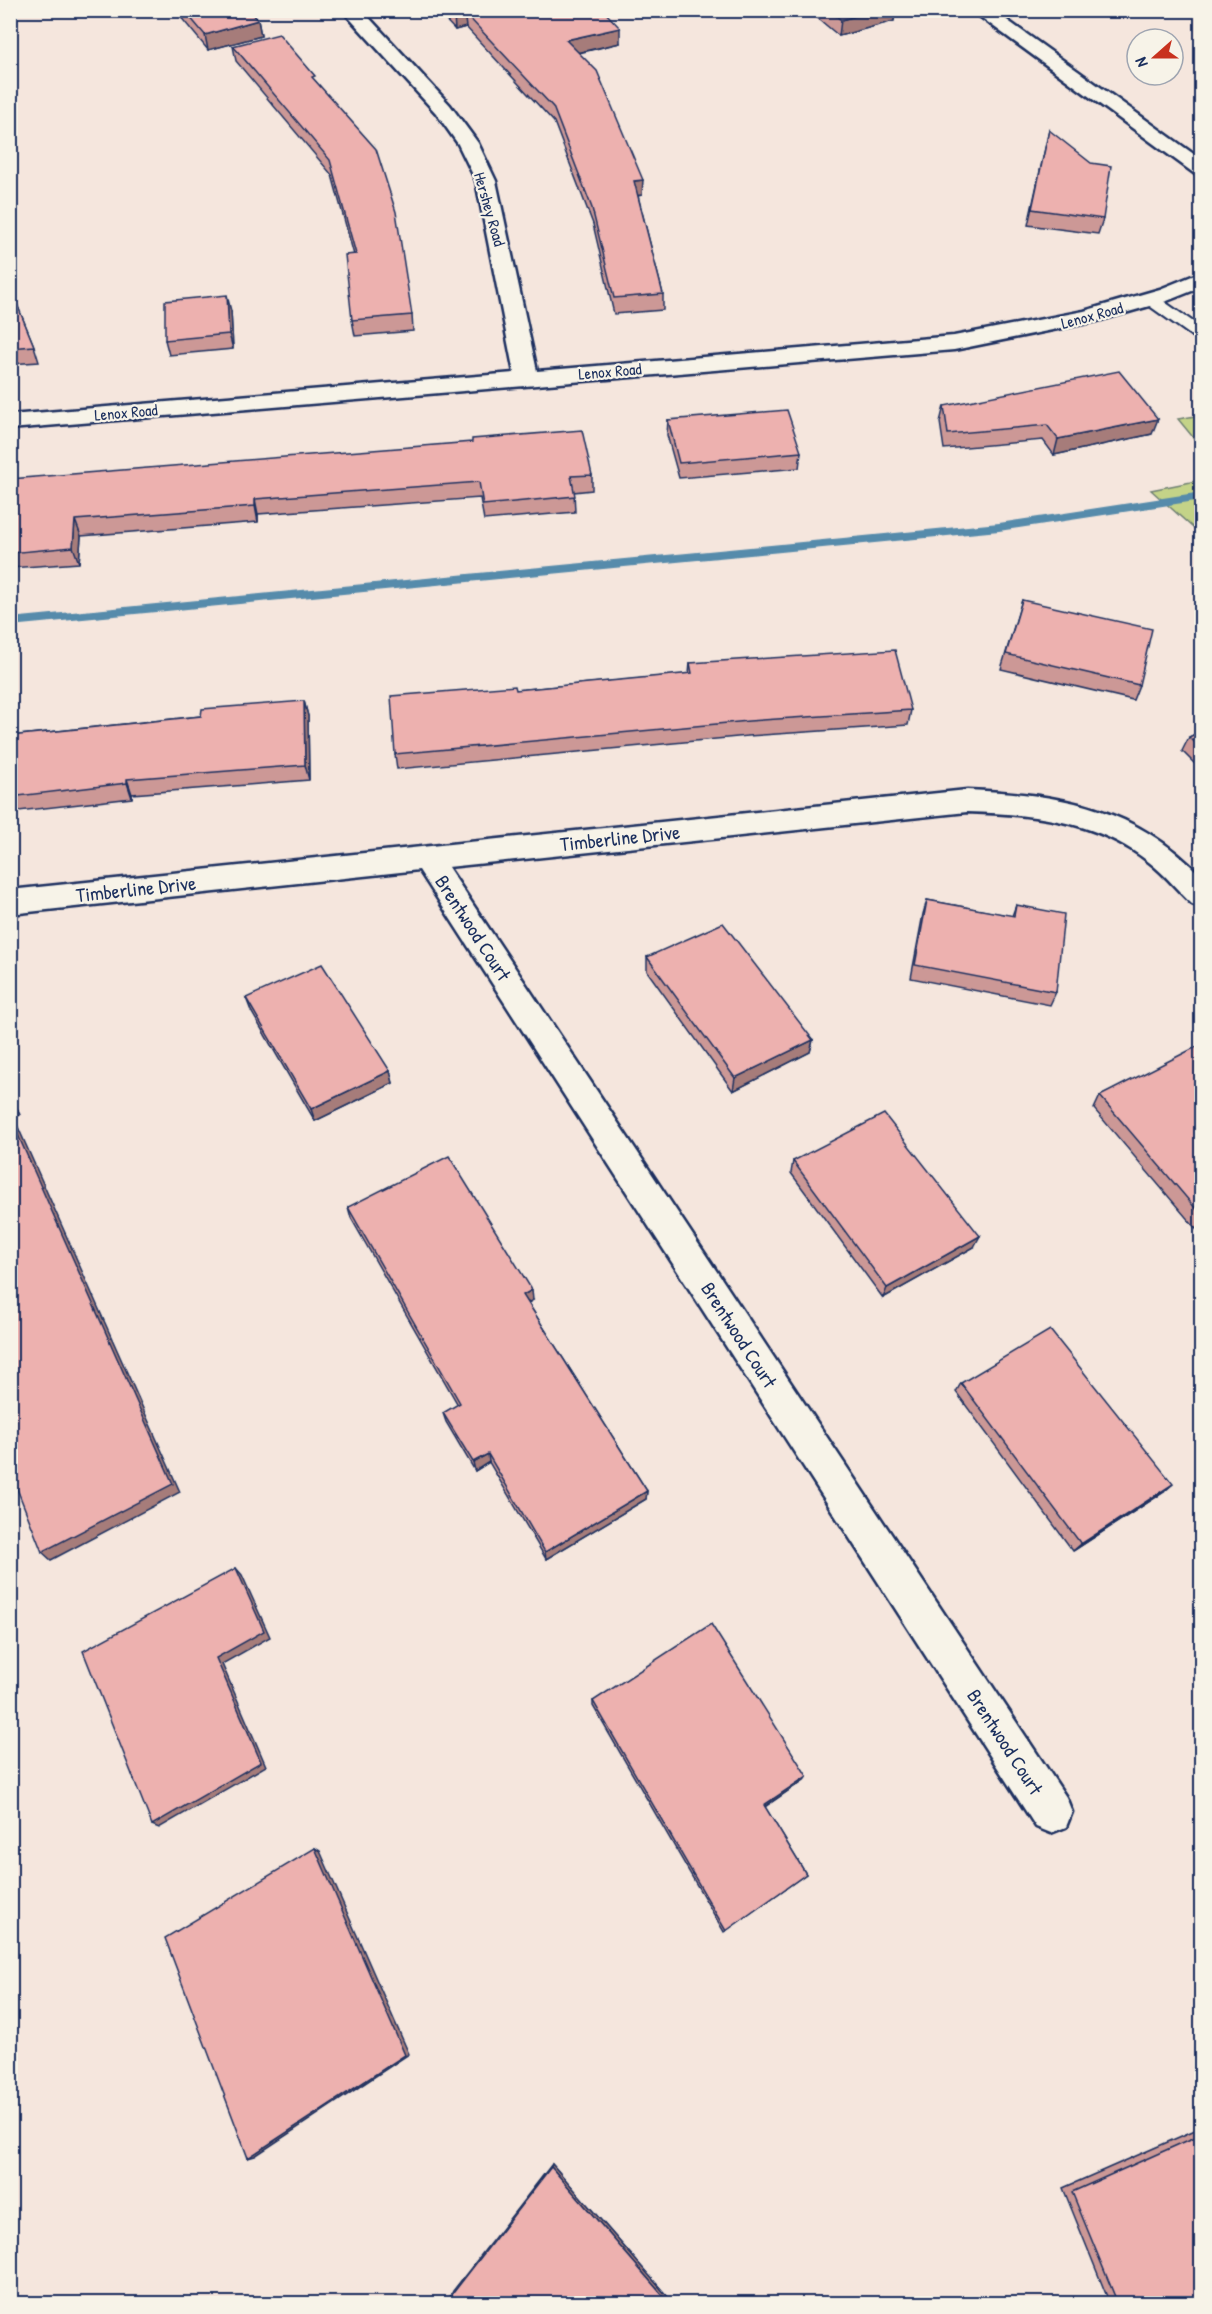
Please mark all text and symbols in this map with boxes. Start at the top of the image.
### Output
north arrow [1125,27,1185,87]
text: N [1129,54,1153,70]
street label: Hershey Road [469,169,511,249]
street label: Lenox Road [1059,296,1125,334]
street label: Lenox Road [578,357,642,385]
street label: Lenox Road [94,398,158,426]
street label: Timberline Drive [559,818,681,857]
street label: Timberline Drive [75,869,197,908]
street label: Brentwood Court [429,870,518,987]
street label: Brentwood Court [695,1277,784,1394]
street label: Brentwood Court [961,1684,1050,1801]

